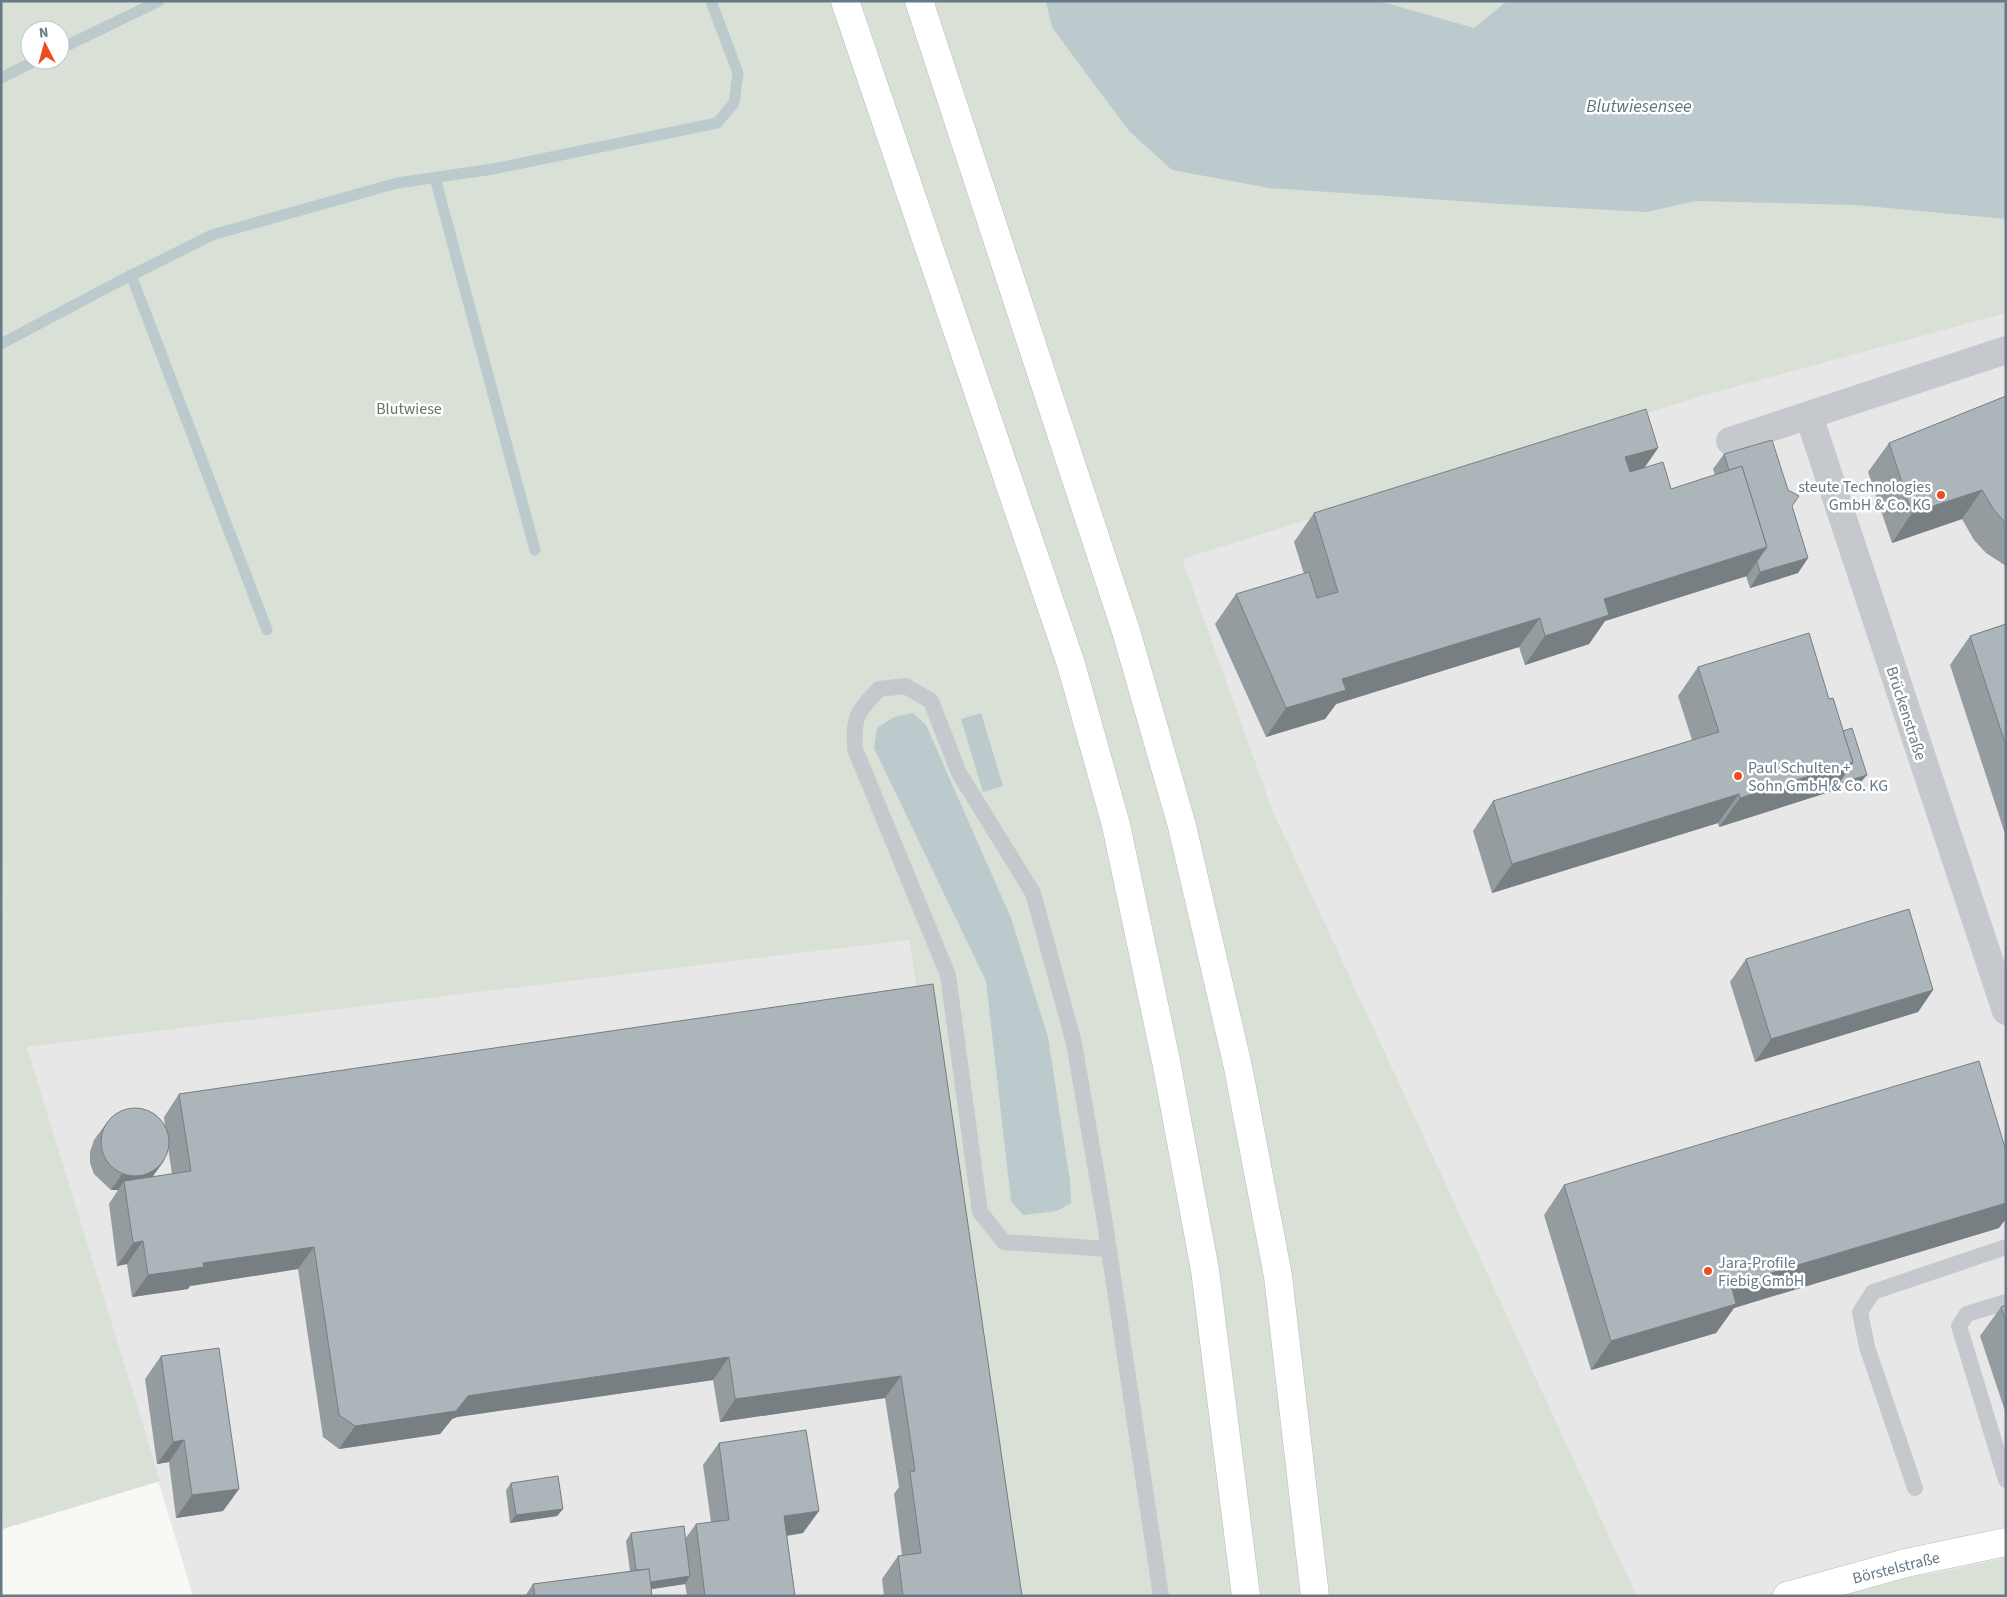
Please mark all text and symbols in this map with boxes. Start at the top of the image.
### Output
north arrow [20,20,70,70]
text: N [38,23,49,43]
water label: Blutwiesensee [1586,94,1692,119]
park label: Blutwiese [376,398,442,420]
place label: steute Technologies GmbH & Co. KG [1798,476,1931,516]
marker: steute Technologies GmbH & Co. KG [1935,489,1947,501]
street label: Brückenstraße [1881,664,1932,763]
place label: Paul Schulten + Sohn GmbH & Co. KG [1748,757,1888,797]
marker: Paul Schulten + Sohn GmbH & Co. KG [1732,770,1744,782]
place label: Jara-Profile Fiebig GmbH [1718,1252,1804,1292]
marker: Jara-Profile Fiebig GmbH [1702,1265,1714,1277]
street label: Börstelstraße [1850,1546,1942,1589]

